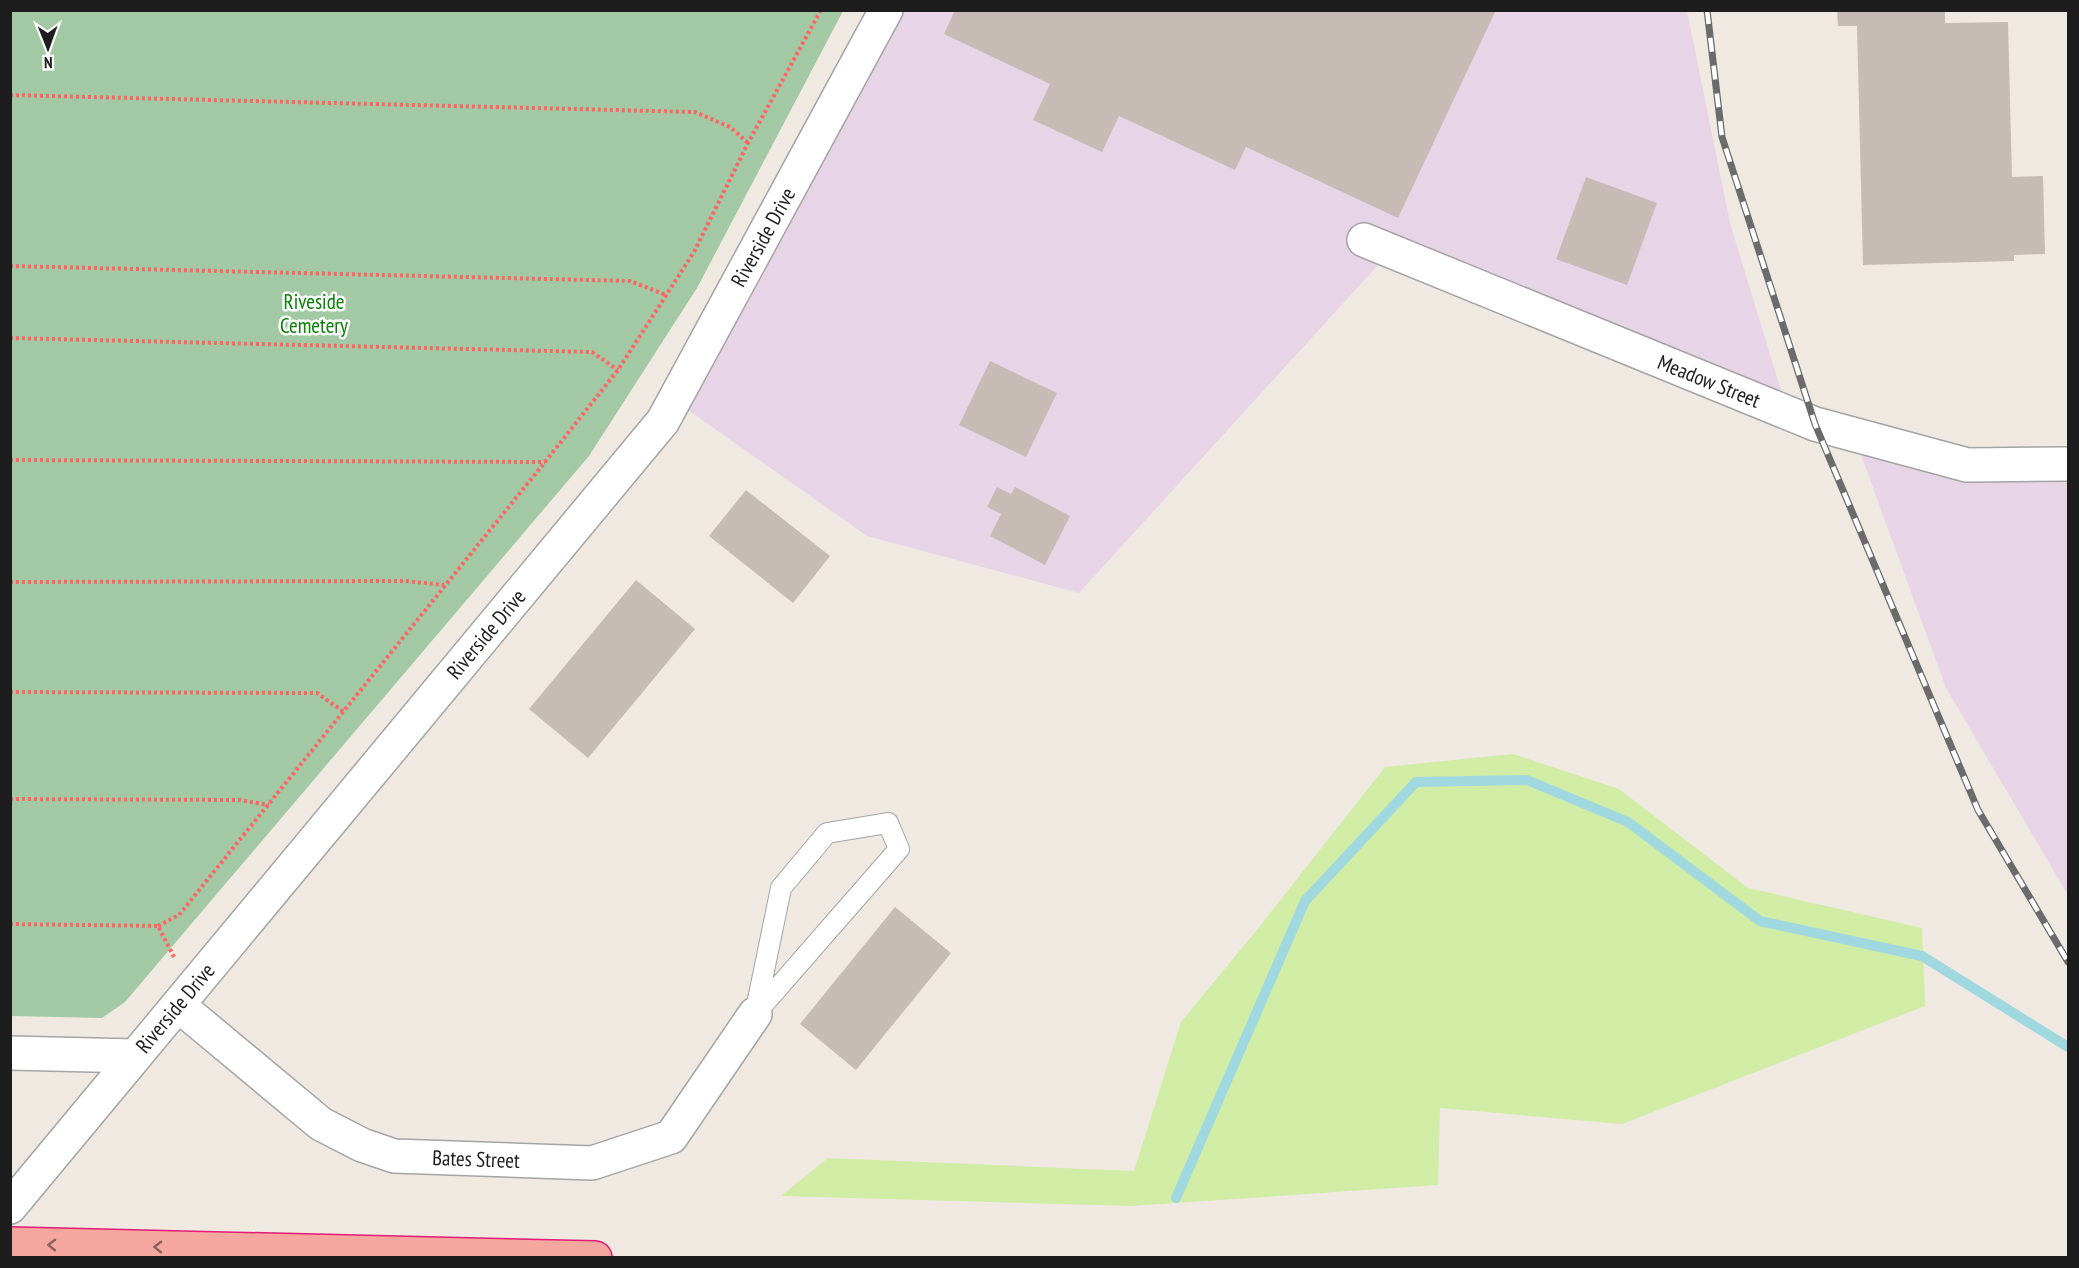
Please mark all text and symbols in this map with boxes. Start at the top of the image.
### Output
north arrow [18,18,78,78]
text: N [44,53,53,73]
street label: Riverside Drive [725,183,801,291]
park label: Riveside Cemetery [280,288,348,339]
street label: Meadow Street [1654,348,1764,414]
street label: Riverside Drive [441,583,531,685]
street label: Riverside Drive [130,957,220,1059]
street label: Bates Street [432,1144,520,1174]
one-way arrow [48,1238,57,1251]
one-way arrow [154,1240,163,1253]

